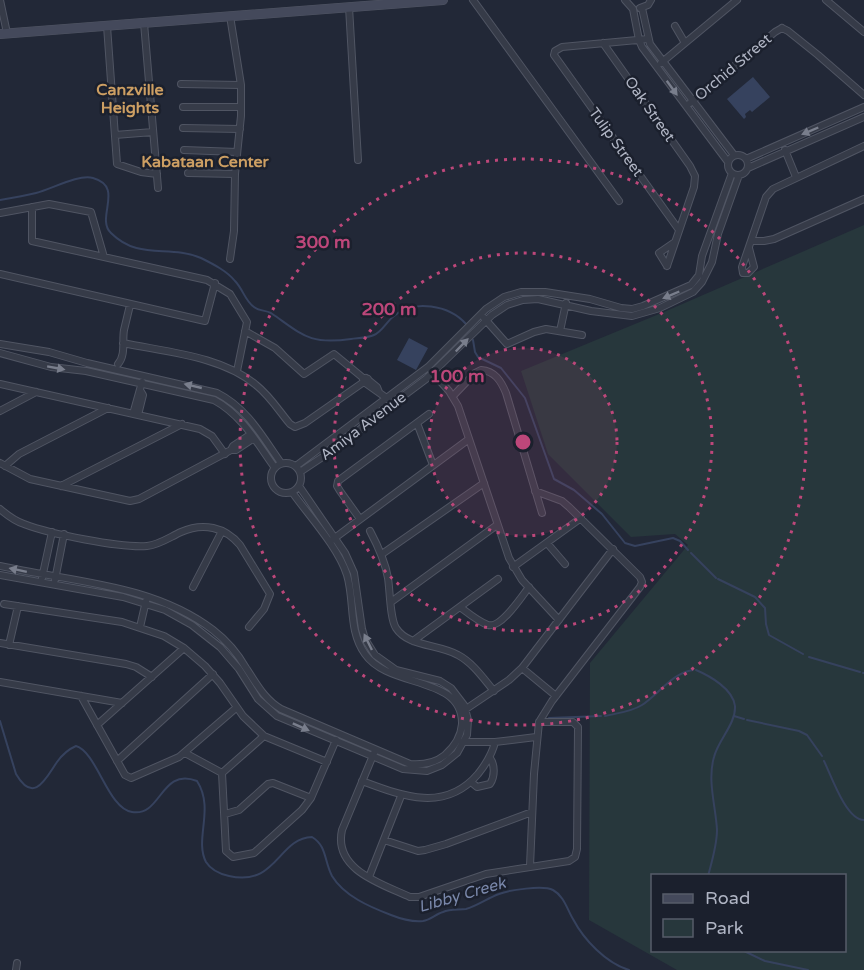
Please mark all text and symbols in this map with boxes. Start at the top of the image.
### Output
street label: Orchid Street [691,30,775,104]
street label: Oak Street [621,73,679,145]
district label: Canzville Heights [96,80,164,118]
one-way arrow [665,80,677,95]
street label: Tulip Street [585,104,647,180]
one-way arrow [801,126,819,136]
district label: Kabataan Center [141,152,270,172]
text: 300 m [295,231,351,253]
one-way arrow [662,290,679,299]
text: 200 m [361,298,417,320]
one-way arrow [454,339,468,353]
one-way arrow [47,363,66,372]
text: 100 m [429,365,485,387]
one-way arrow [184,381,202,391]
street label: Amiya Avenue [317,388,409,464]
centre of rings [513,432,533,452]
one-way arrow [8,565,27,574]
one-way arrow [363,634,372,651]
one-way arrow [293,722,310,731]
water label: Libby Creek [416,873,509,917]
legend [651,874,846,952]
text: Road [705,887,750,909]
text: Park [705,917,744,939]

